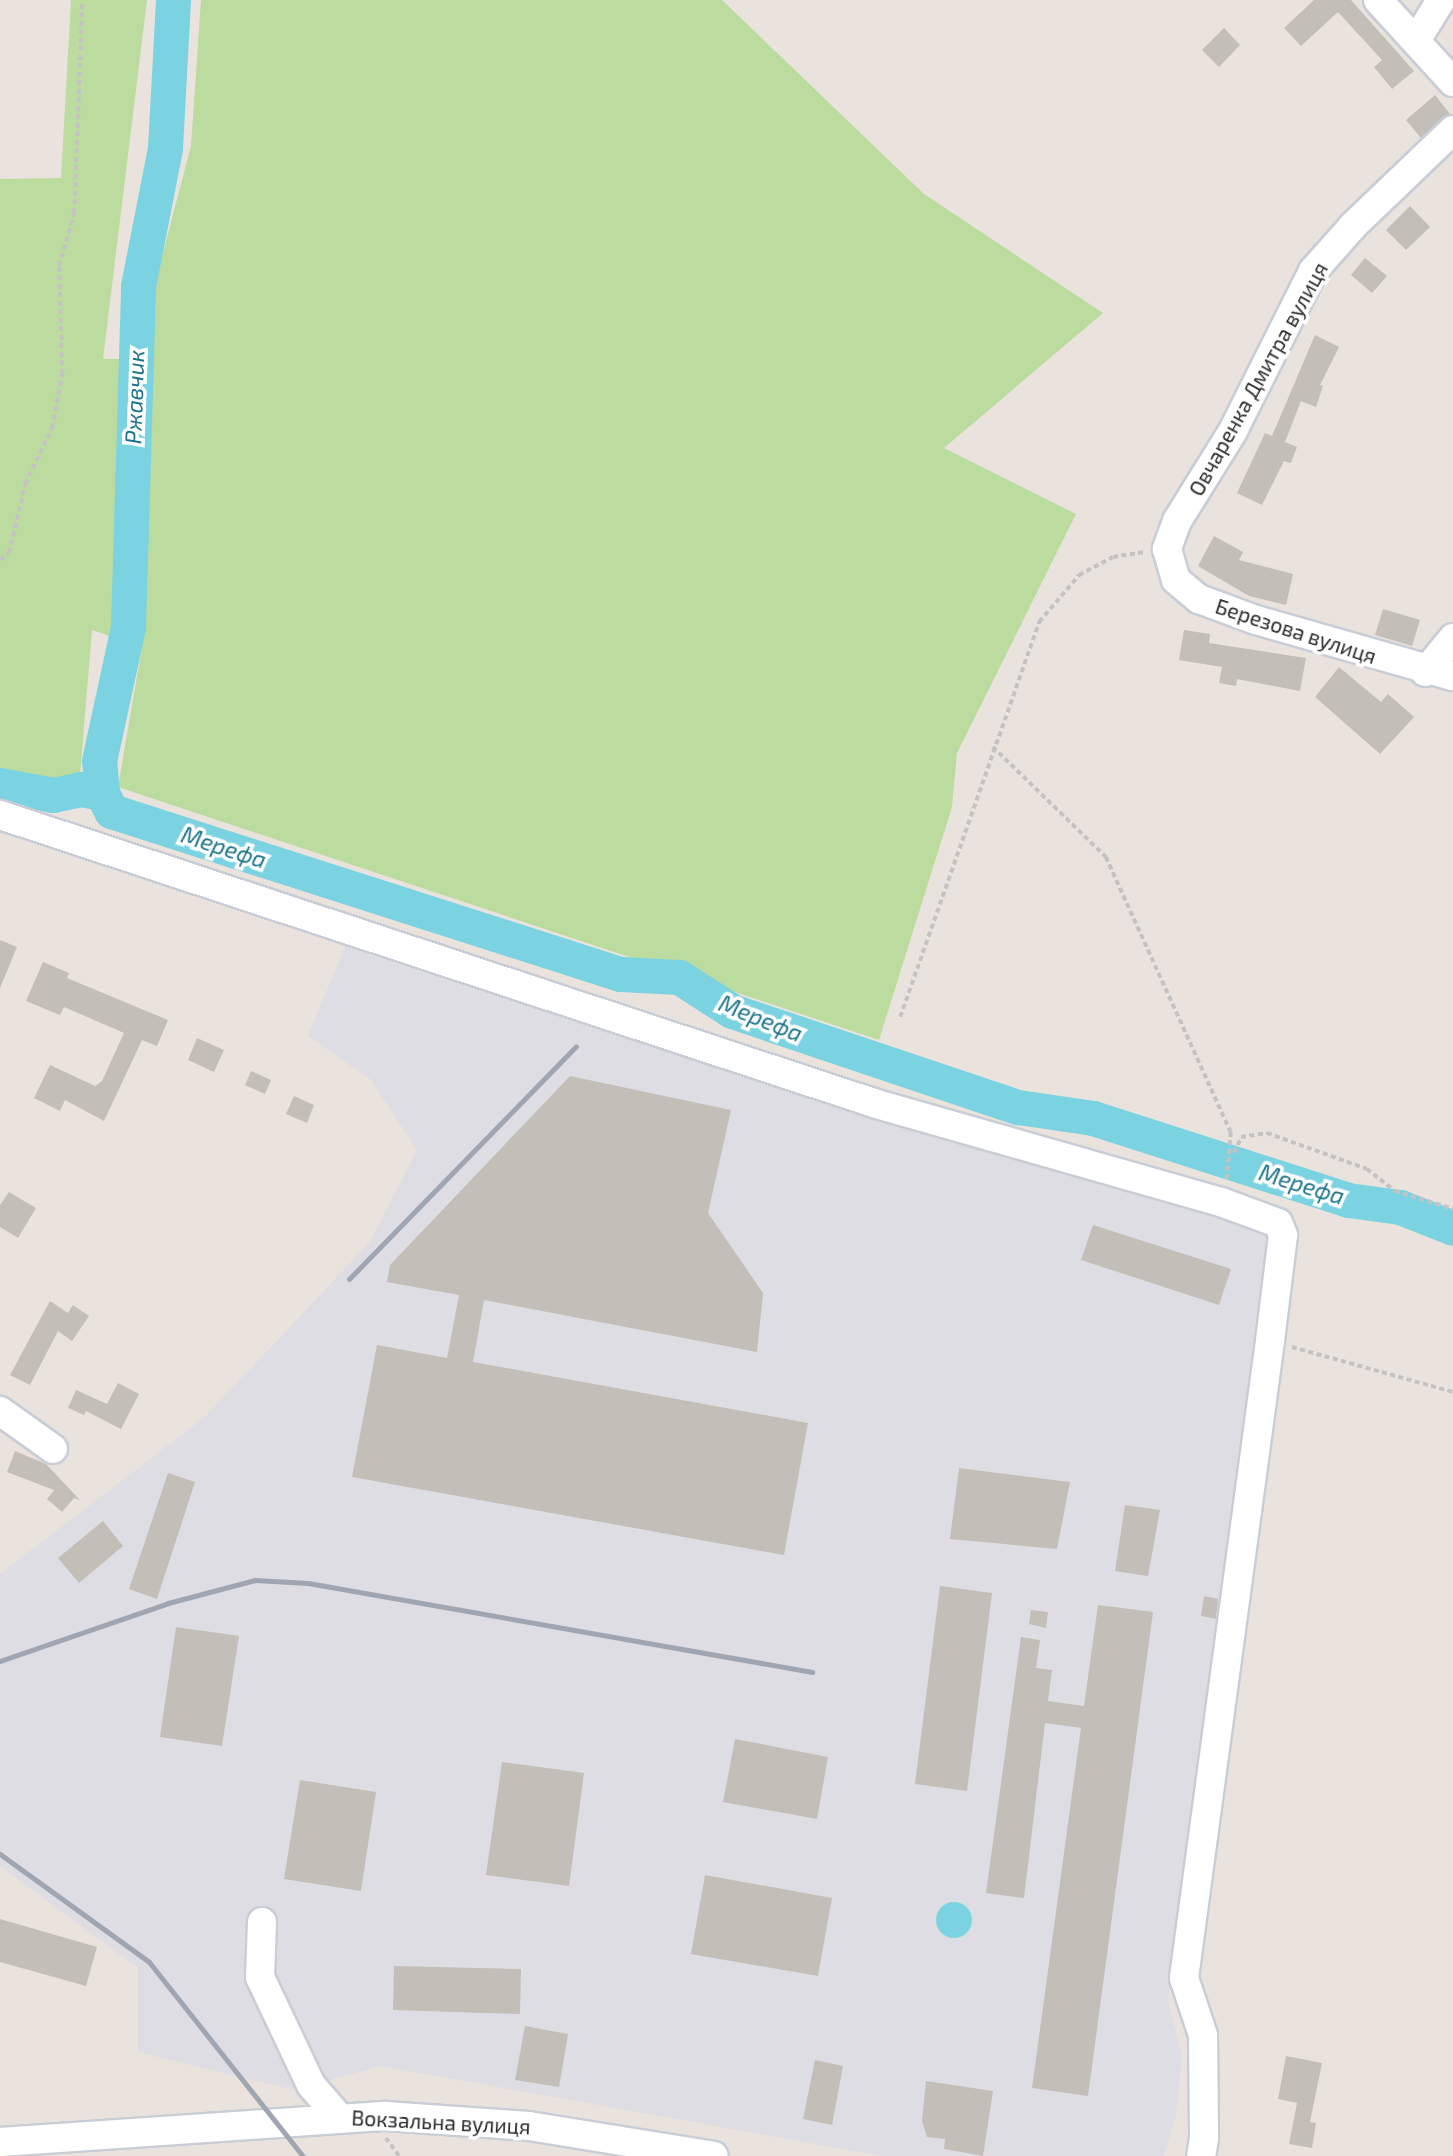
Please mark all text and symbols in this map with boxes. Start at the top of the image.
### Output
street label: Овчаренка Дмитра вулиця [1183,258,1333,500]
water label: Ржавчик [119,349,149,445]
street label: Березова вулиця [1212,593,1380,669]
water label: Мерефа [178,820,270,874]
water label: Мерефа [715,989,807,1047]
water label: Мерефа [1256,1158,1348,1210]
street label: Вокзальна вулиця [351,2105,531,2139]

